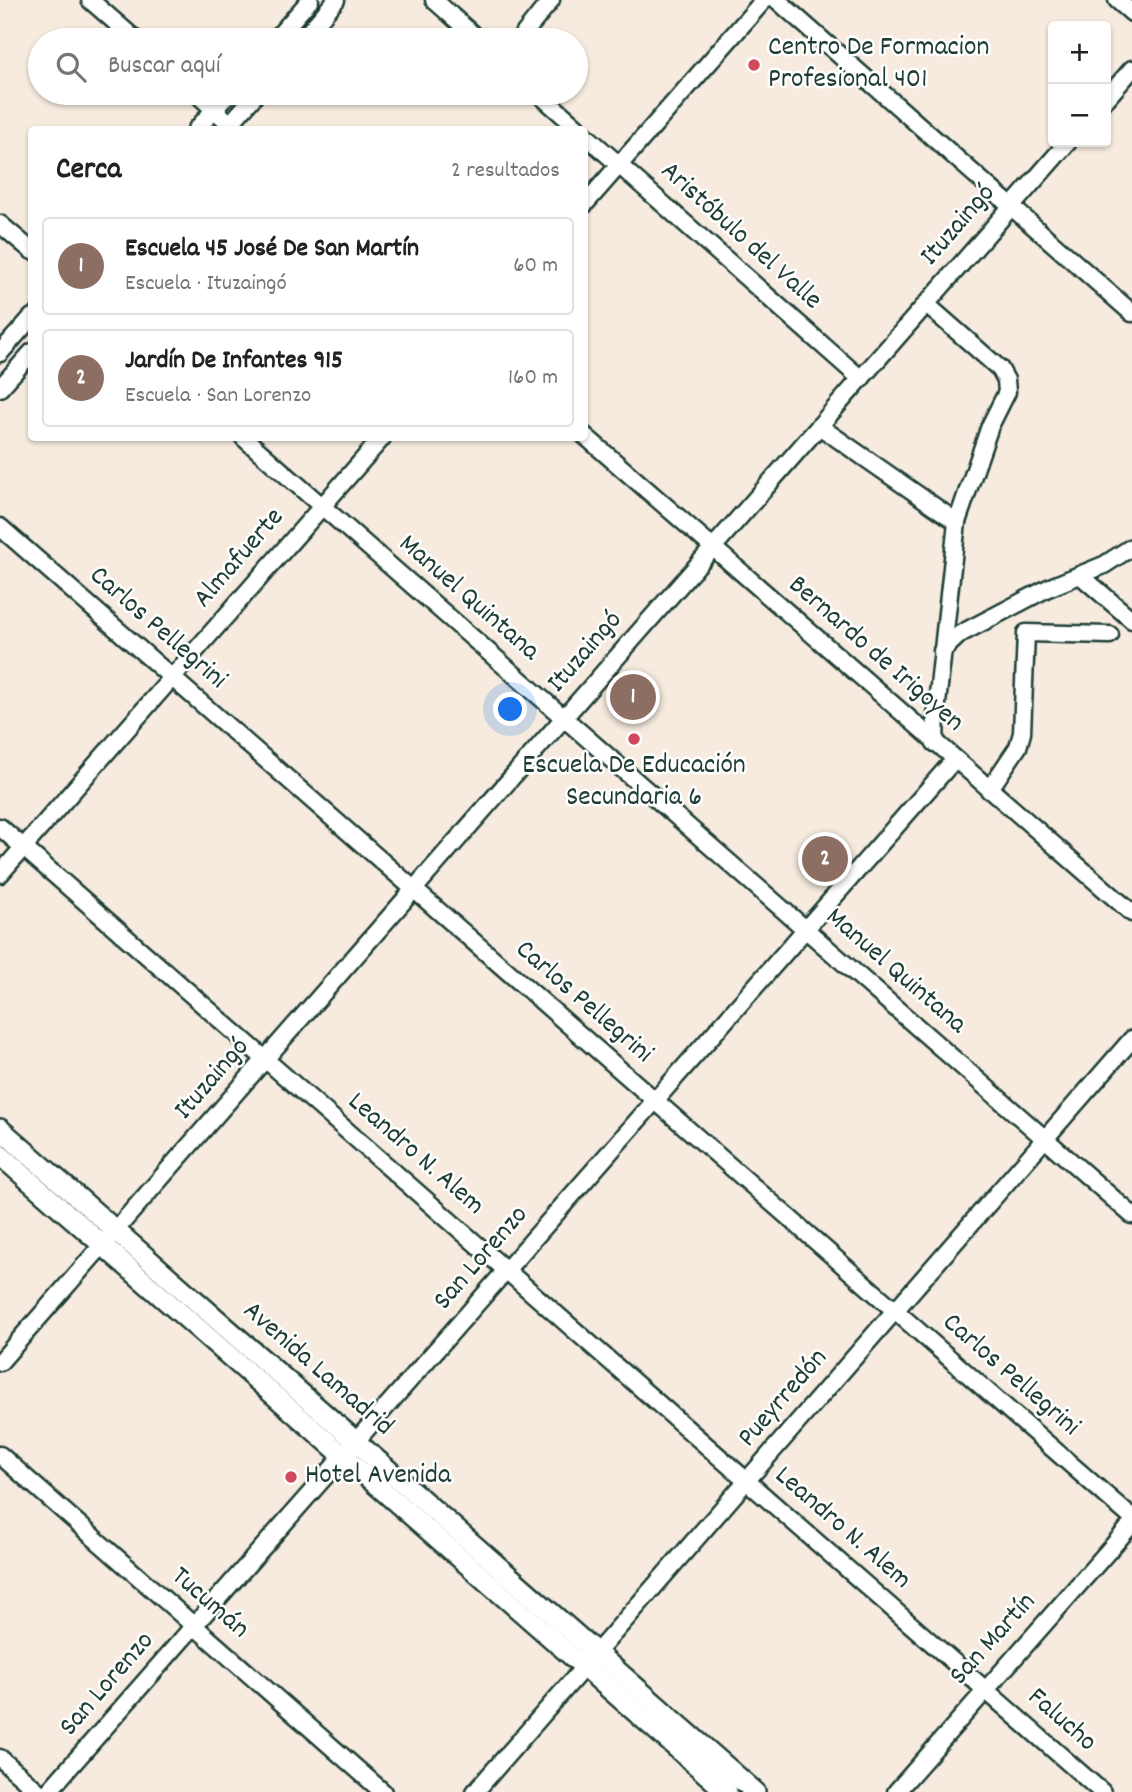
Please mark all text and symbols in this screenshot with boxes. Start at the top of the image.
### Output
map controls [1048,21,1111,147]
button: + [1048,21,1111,84]
search box [28,28,588,105]
place label: Centro De Formacion Profesional 401 [768,29,989,101]
icon: search [52,48,90,86]
text: Buscar aquí [108,48,220,85]
marker: Centro De Formacion Profesional 401 [746,57,762,73]
button: − [1048,84,1111,147]
text: Cerca [56,150,121,193]
street label: Aristóbulo del Valle [650,153,830,321]
text: 2 resultados [451,155,560,188]
street label: Ituzaingó [912,176,1006,276]
text: Escuela 45 José De San Martín [125,231,419,268]
text: 1 [78,250,84,283]
text: 60 m [513,250,558,283]
text: Escuela · Ituzaingó [125,268,287,301]
text: Jardín De Infantes 915 [125,343,343,380]
text: 2 [76,362,86,395]
text: 160 m [508,362,558,395]
text: Escuela · San Lorenzo [125,380,311,413]
street label: Almafuerte [185,500,295,618]
street label: Manuel Quintana [388,526,548,672]
street label: Carlos Pellegrini [79,558,235,700]
street label: Bernardo de Irigoyen [778,567,972,743]
street label: Ituzaingó [539,603,633,703]
pin: 1 [610,671,656,723]
your location [493,692,527,726]
marker: Escuela De Educación Secundaria 6 [626,731,642,747]
place label: Escuela De Educación Secundaria 6 [522,747,746,819]
pin: 2 [802,833,848,885]
street label: Manuel Quintana [815,899,975,1045]
street label: Carlos Pellegrini [505,932,661,1074]
street label: Ituzaingó [166,1030,260,1130]
street label: Leandro N. Alem [337,1084,493,1226]
street label: San Lorenzo [425,1198,539,1320]
street label: Avenida Lamadrid [233,1293,401,1447]
street label: Carlos Pellegrini [932,1305,1088,1447]
street label: Pueyrredón [730,1341,838,1457]
place label: Hotel Avenida [305,1457,452,1497]
street label: Leandro N. Alem [764,1458,920,1600]
marker: Hotel Avenida [283,1469,299,1485]
street label: Tucumán [161,1558,257,1650]
street label: San Martín [941,1585,1047,1695]
street label: San Lorenzo [51,1624,165,1746]
street label: Falucho [1017,1679,1105,1763]

